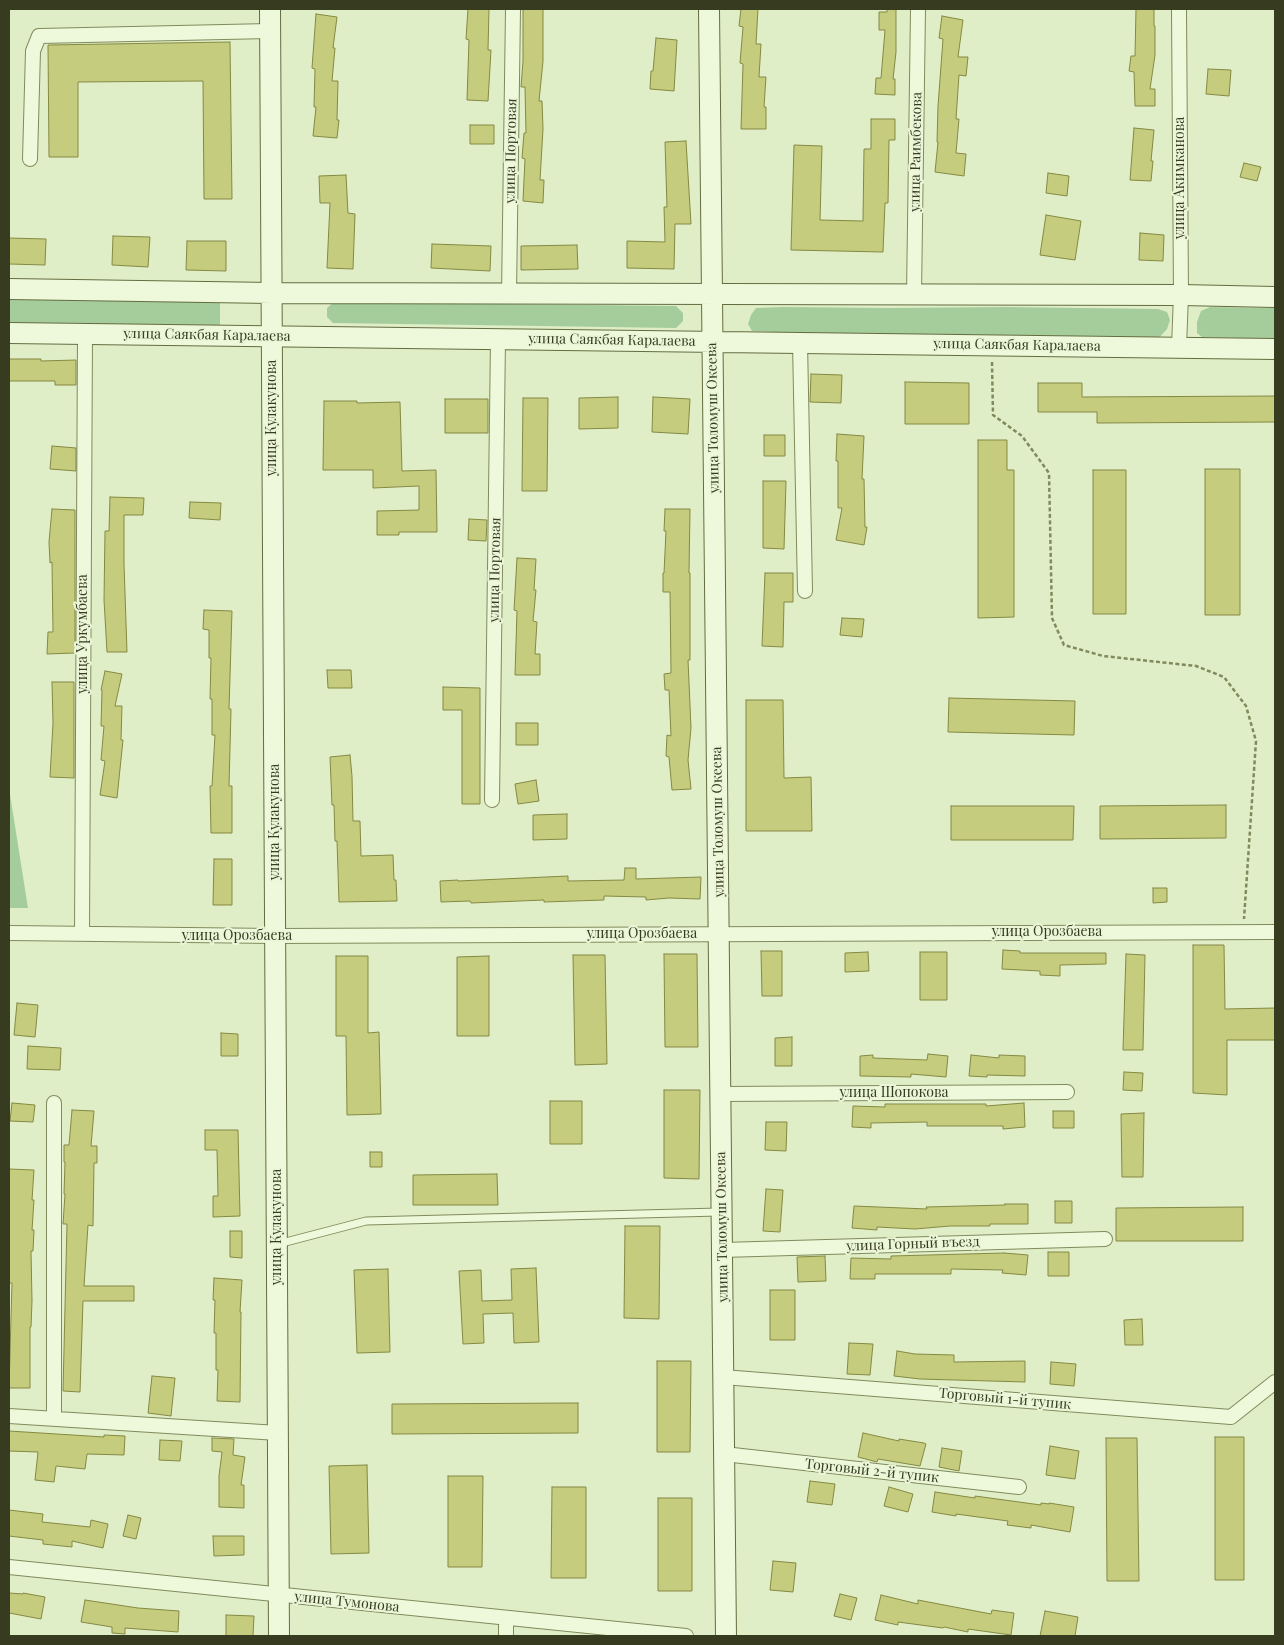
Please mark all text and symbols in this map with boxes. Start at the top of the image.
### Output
street label: улица Раимбекова [907,92,925,212]
street label: улица Портовая [502,98,520,204]
street label: улица Акимканова [1172,117,1188,239]
street label: улица Саякбая Каралаева [123,325,291,345]
street label: улица Саякбая Каралаева [528,330,696,350]
street label: улица Саякбая Каралаева [933,335,1101,355]
street label: улица Толомуш Океева [703,342,723,494]
street label: улица Кулакунова [264,360,280,476]
street label: улица Портовая [486,517,504,623]
street label: улица Уркумбаева [75,574,91,694]
street label: улица Толомуш Океева [708,746,728,898]
street label: улица Кулакунова [267,764,283,880]
street label: улица Орозбаева [992,924,1102,940]
street label: улица Орозбаева [587,926,697,942]
street label: улица Орозбаева [182,928,292,944]
street label: улица Шопокова [839,1085,949,1101]
street label: улица Толомуш Океева [712,1151,732,1303]
street label: улица Кулакунова [269,1169,285,1285]
street label: улица Горный въезд [846,1233,980,1255]
street label: Торговый 1-й тупик [938,1385,1072,1413]
street label: Торговый 2-й тупик [804,1456,940,1486]
street label: улица Тумонова [294,1588,400,1616]

